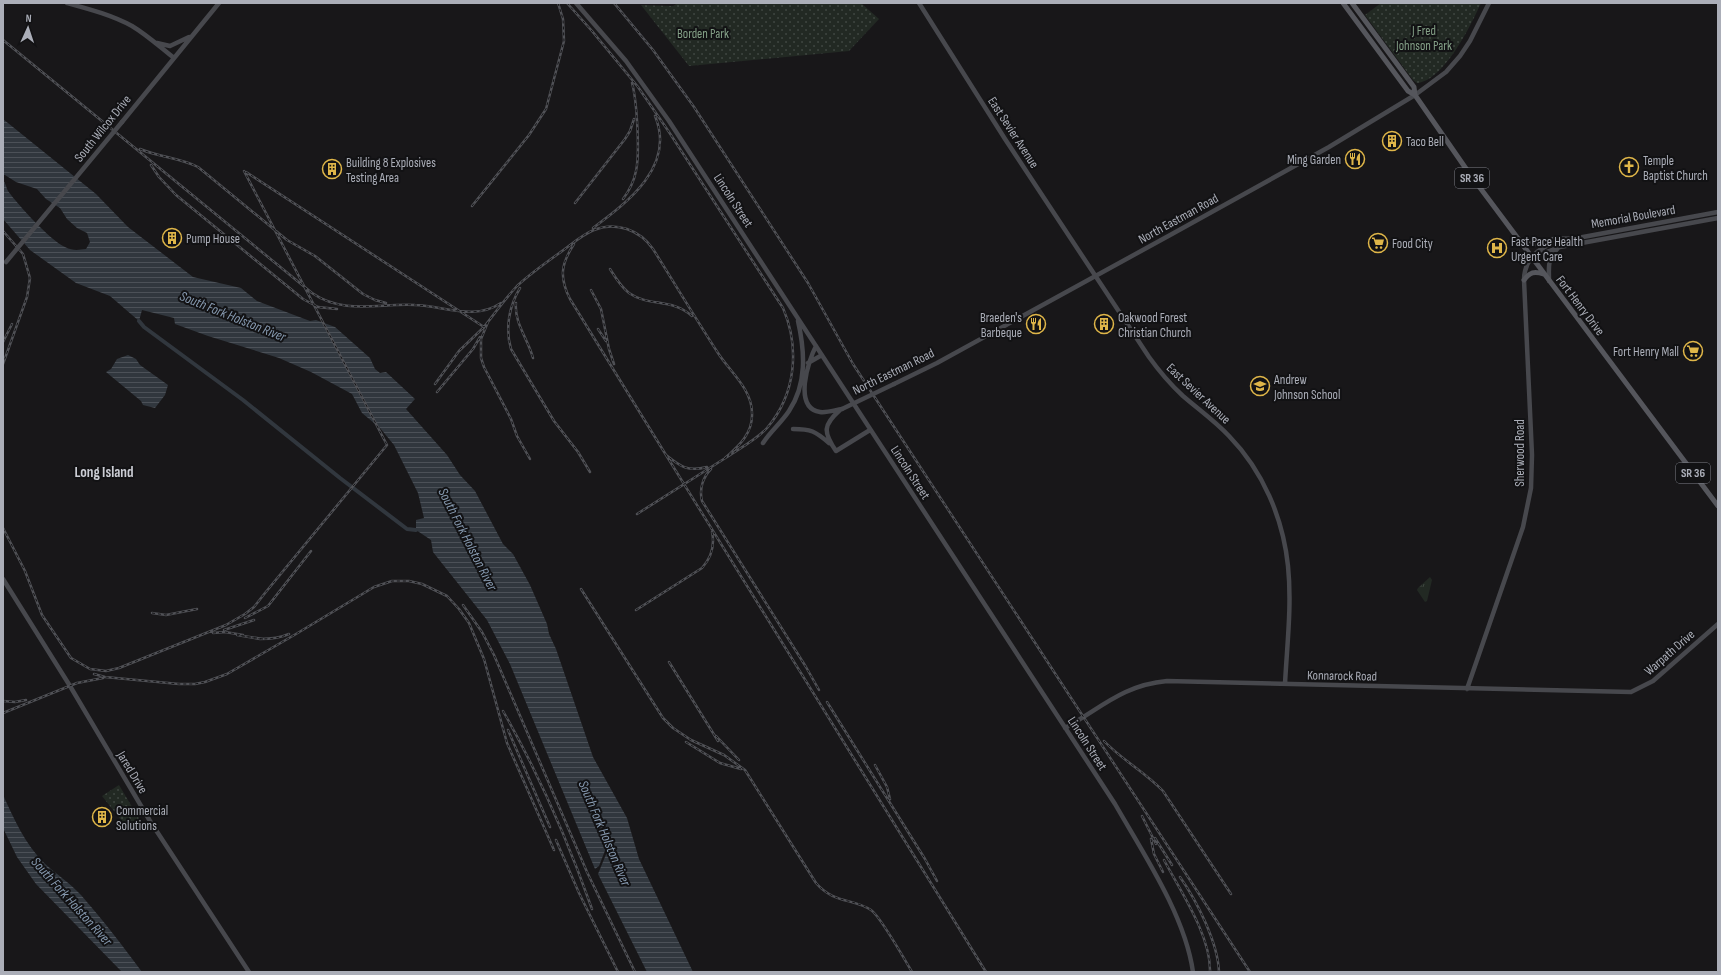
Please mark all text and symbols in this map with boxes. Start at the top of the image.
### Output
north arrow [8,8,48,48]
text: N [25,12,32,25]
park label: J Fred Johnson Park [1395,23,1452,54]
park label: Borden Park [677,26,729,42]
street label: South Wilcox Drive [71,92,135,165]
street label: East Sevier Avenue [984,94,1042,171]
building icon: Taco Bell [1381,130,1403,152]
place label: Taco Bell [1406,134,1444,150]
restaurant icon: Ming Garden [1344,148,1366,170]
place label: Ming Garden [1287,152,1341,168]
place label: Temple Baptist Church [1643,153,1708,184]
place label: Building 8 Explosives Testing Area [346,155,436,186]
church icon: Temple Baptist Church [1618,156,1640,178]
building icon: Building 8 Explosives Testing Area [321,158,343,180]
road number: SR 36 [1455,168,1489,188]
street label: Lincoln Street [710,171,756,230]
street label: North Eastman Road [1136,190,1221,247]
street label: Memorial Boulevard [1590,202,1677,232]
building icon: Pump House [161,227,183,249]
place label: Pump House [186,231,240,247]
supermarket icon: Food City [1367,232,1389,254]
place label: Fast Pace Health Urgent Care [1511,234,1583,265]
place label: Food City [1392,236,1433,252]
hospital icon: Fast Pace Health Urgent Care [1486,237,1508,259]
street label: Fort Henry Drive [1552,272,1608,339]
water label: South Fork Holston River [177,287,289,346]
place label: Braeden's Barbeque [980,310,1022,341]
place label: Oakwood Forest Christian Church [1118,310,1191,341]
restaurant icon: Braeden's Barbeque [1025,313,1047,335]
building icon: Oakwood Forest Christian Church [1093,313,1115,335]
supermarket icon: Fort Henry Mall [1682,340,1704,362]
place label: Fort Henry Mall [1613,344,1679,360]
street label: North Eastman Road [850,345,937,399]
street label: East Sevier Avenue [1163,360,1234,427]
place label: Andrew Johnson School [1273,372,1340,403]
school or university icon: Andrew Johnson School [1249,375,1271,397]
street label: Sherwood Road [1512,419,1528,487]
street label: Lincoln Street [887,443,933,502]
district label: Long Island [74,463,134,482]
road number: SR 36 [1676,463,1710,483]
water label: South Fork Holston River [434,485,501,594]
street label: Warpath Drive [1641,627,1698,679]
street label: Konnarock Road [1307,667,1377,685]
street label: Lincoln Street [1064,714,1110,773]
street label: Jared Drive [113,748,151,797]
water label: South Fork Holston River [575,778,635,889]
place label: Commercial Solutions [116,803,168,834]
building icon: Commercial Solutions [91,806,113,828]
water label: South Fork Holston River [28,854,116,950]

